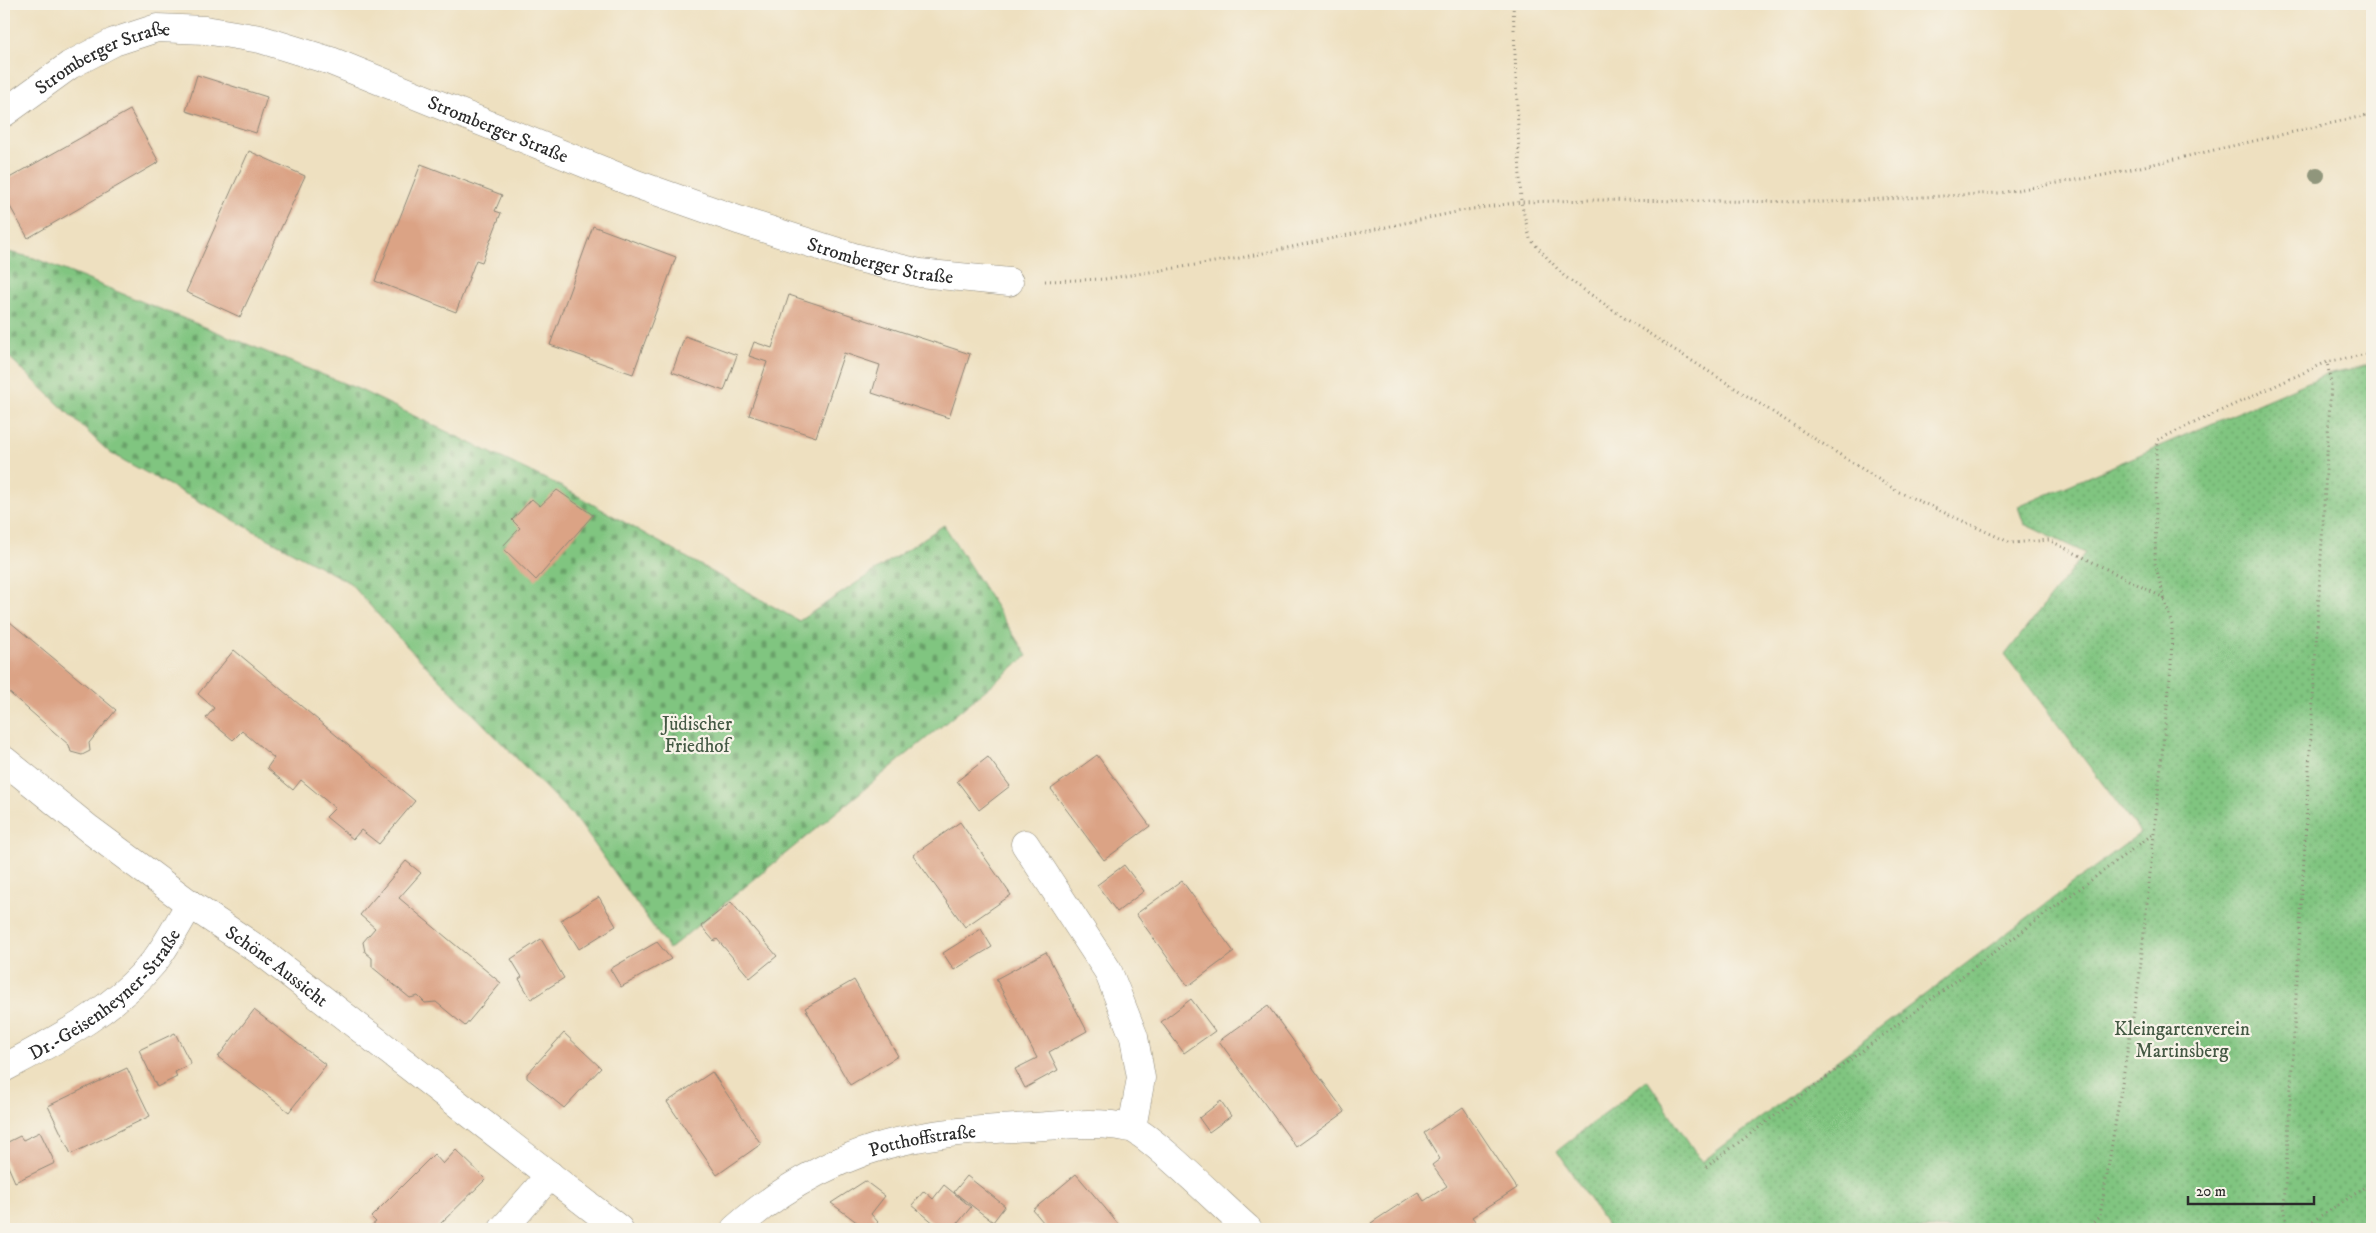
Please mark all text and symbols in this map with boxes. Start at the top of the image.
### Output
street label: Stromberger Straße [31,17,171,100]
street label: Stromberger Straße [424,91,571,169]
street label: Stromberger Straße [804,233,954,289]
park label: Jüdischer Friedhof [660,713,733,758]
street label: Schöne Aussicht [221,921,332,1012]
street label: Dr.-Geisenheyner-Straße [25,925,186,1066]
park label: Kleingartenverein Martinsberg [2114,1018,2250,1063]
street label: Potthoffstraße [866,1120,977,1162]
scale bar [2188,1173,2315,1205]
text: 20 m [2196,1182,2226,1201]

